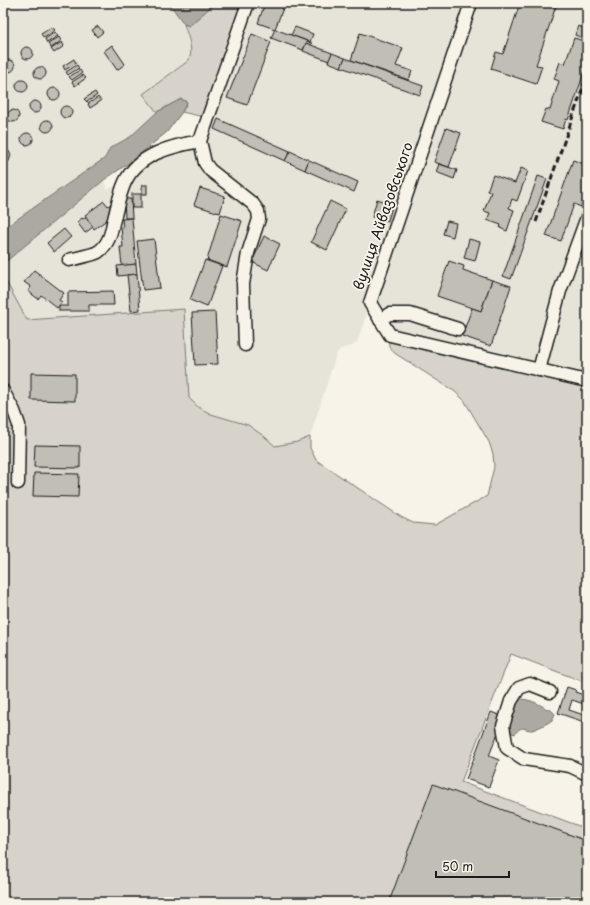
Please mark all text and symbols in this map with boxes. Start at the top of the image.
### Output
street label: вулиця Айвазовського [347,139,418,293]
scale bar [436,853,509,879]
text: 50 m [442,857,473,875]

